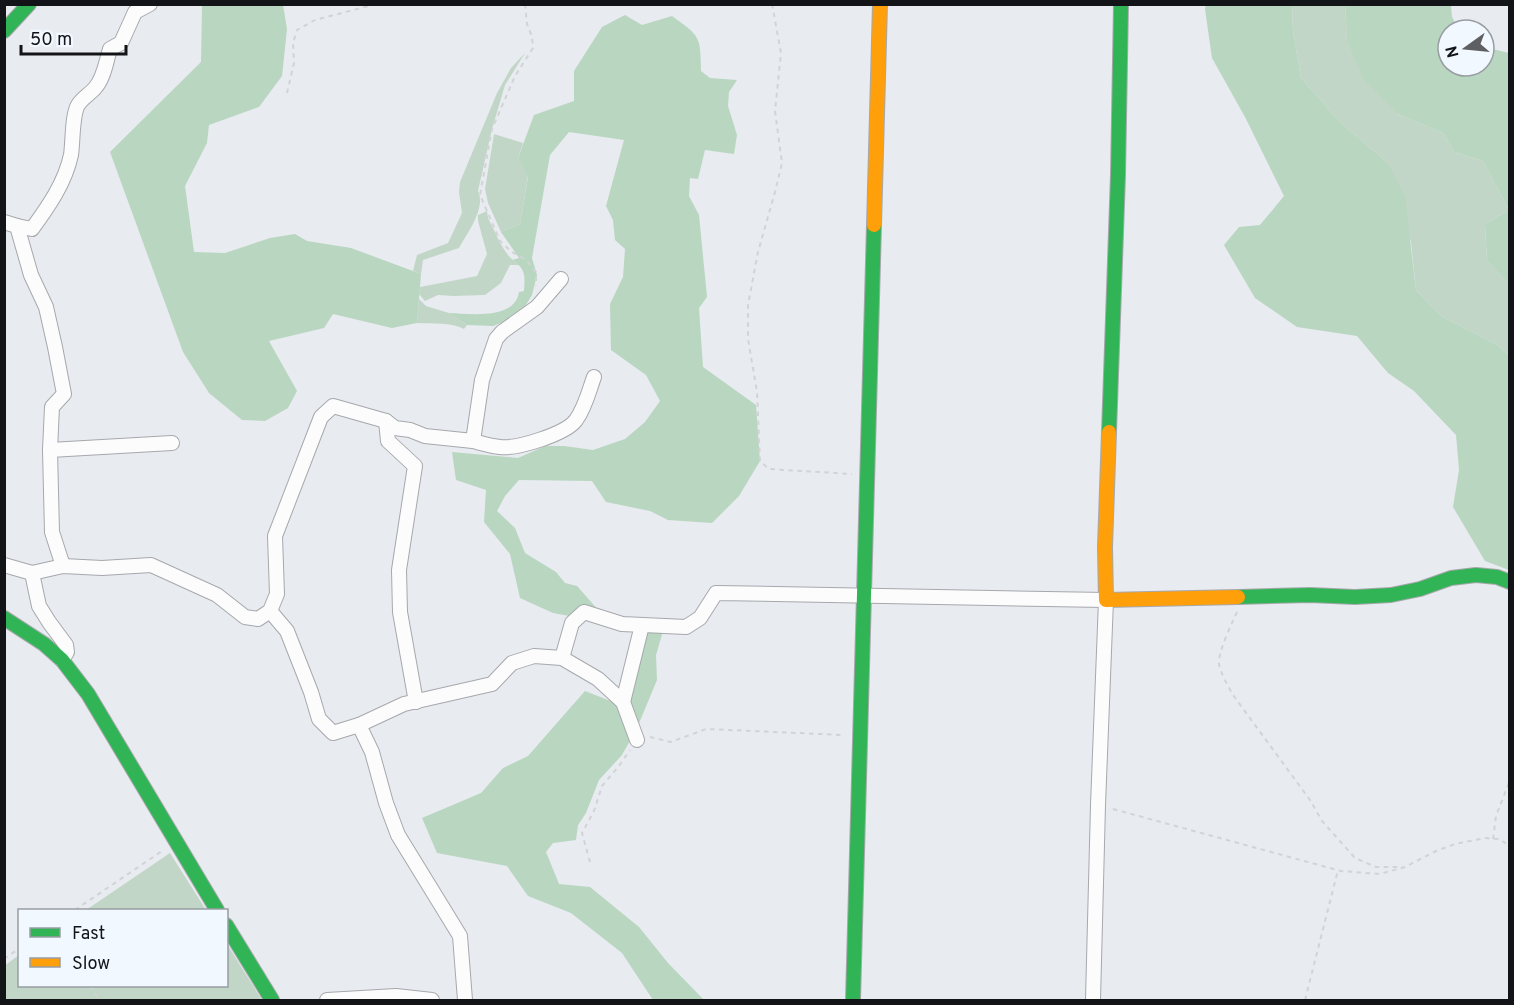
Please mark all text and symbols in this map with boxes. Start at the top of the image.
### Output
scale bar [21,18,126,56]
north arrow [1436,18,1496,78]
text: 50 m [30,29,72,52]
text: N [1442,43,1465,60]
legend [18,909,228,987]
text: Fast [72,923,105,946]
text: Slow [72,953,110,976]

